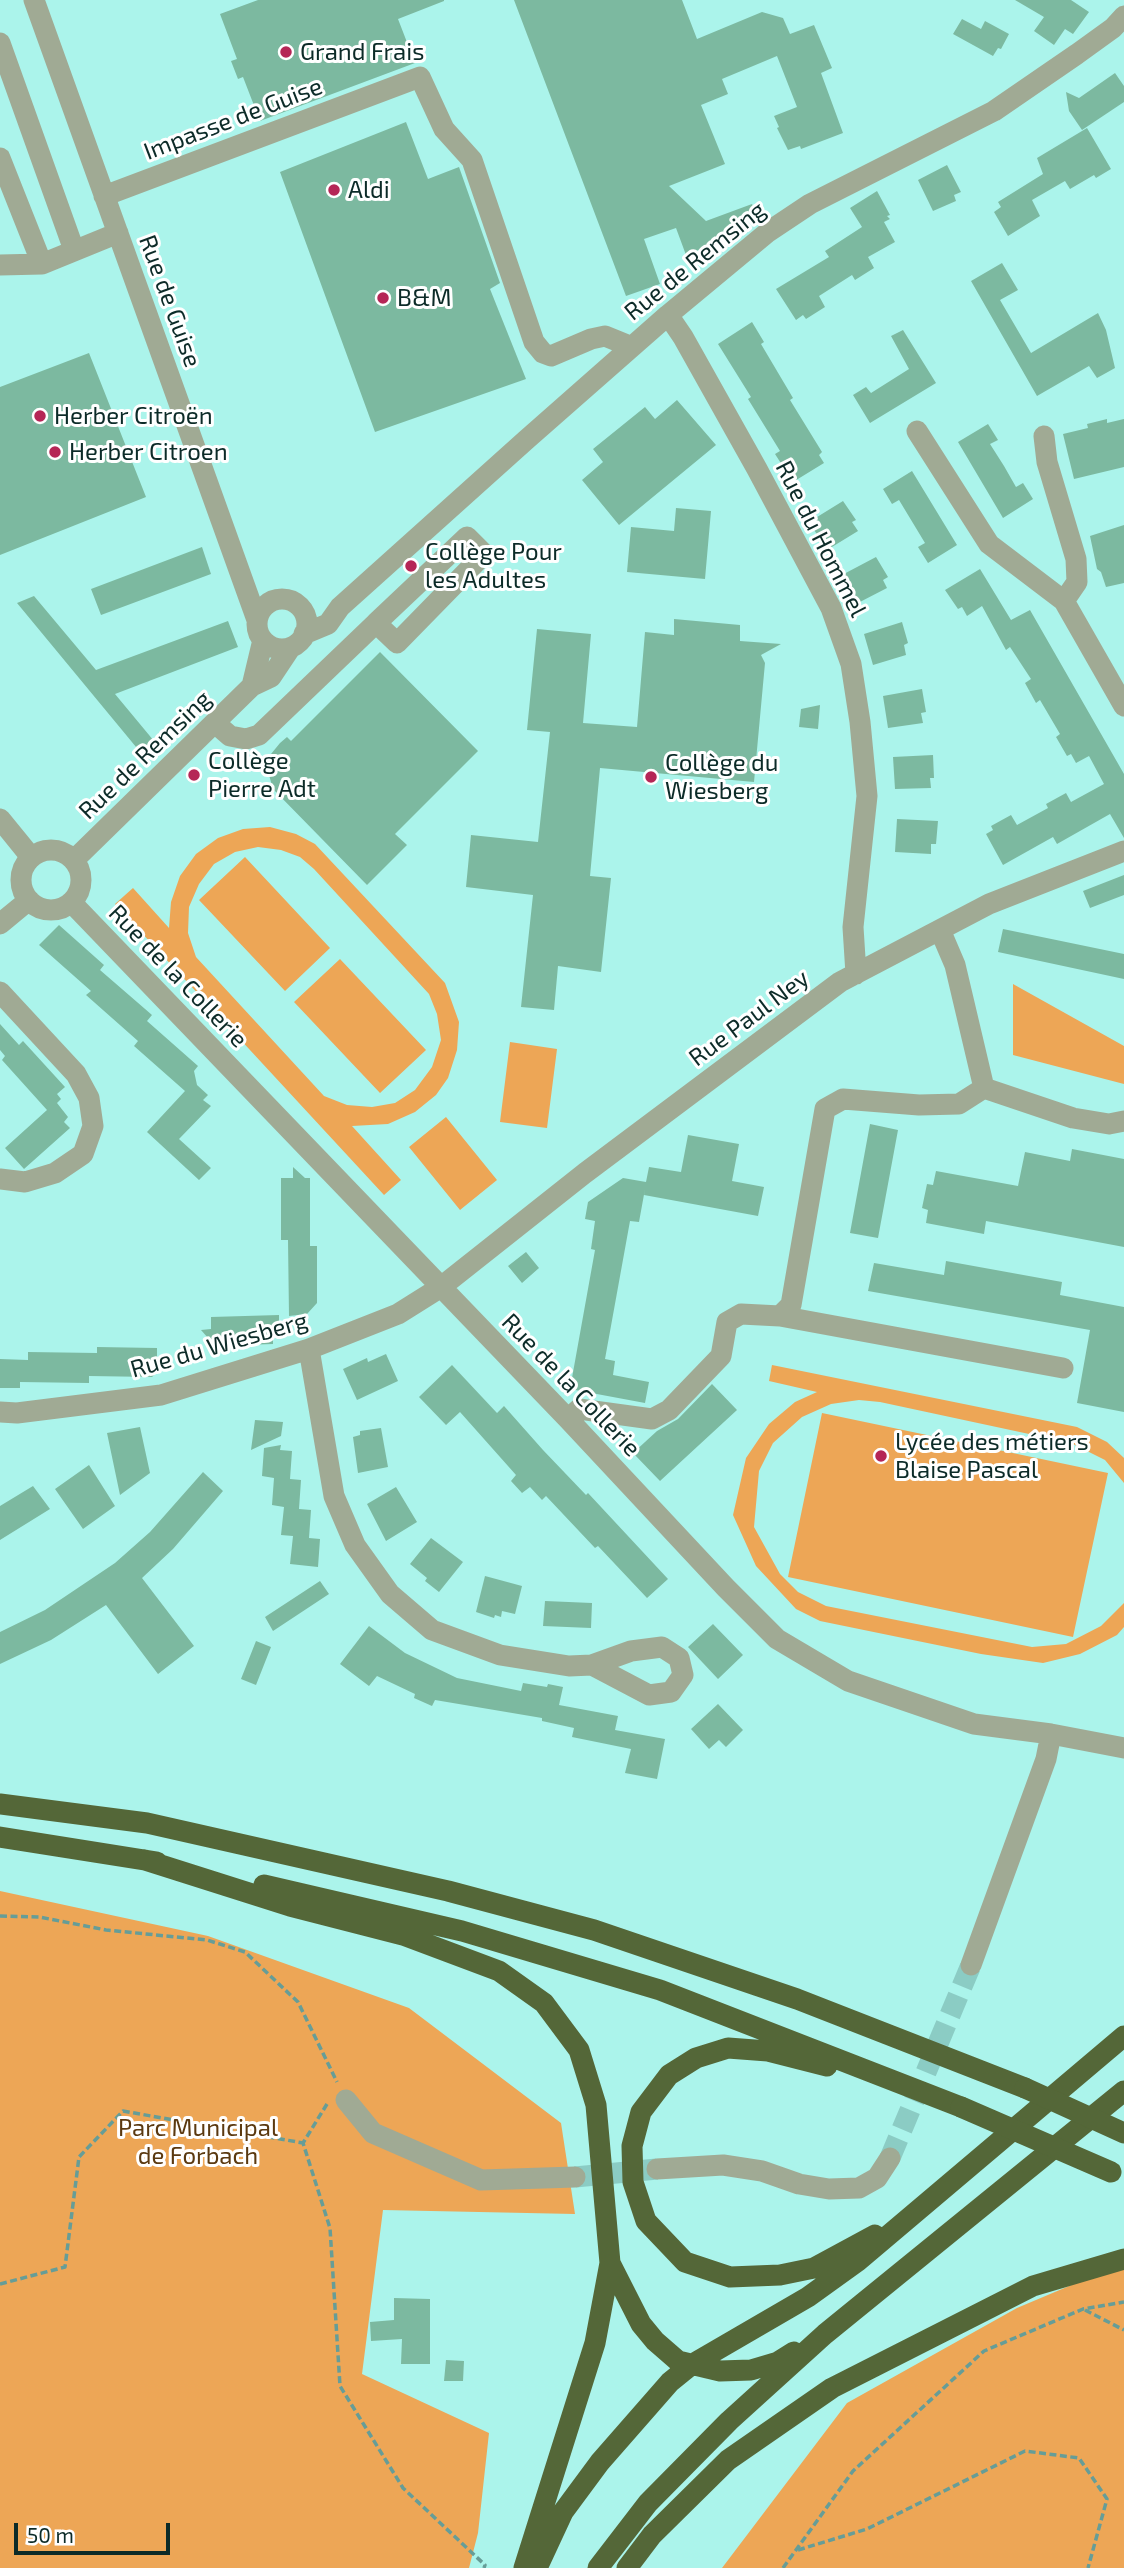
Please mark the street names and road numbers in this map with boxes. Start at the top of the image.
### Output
street label: Impasse de Guise [140,72,326,166]
street label: Rue de Remsing [619,195,771,327]
street label: Rue de Guise [133,231,207,371]
street label: Rue du Hommel [769,456,873,622]
street label: Rue de Remsing [73,685,217,825]
street label: Rue de la Collerie [103,899,253,1053]
street label: Rue Paul Ney [683,964,815,1072]
street label: Rue du Wiesberg [127,1306,311,1384]
street label: Rue de la Collerie [496,1308,646,1462]

